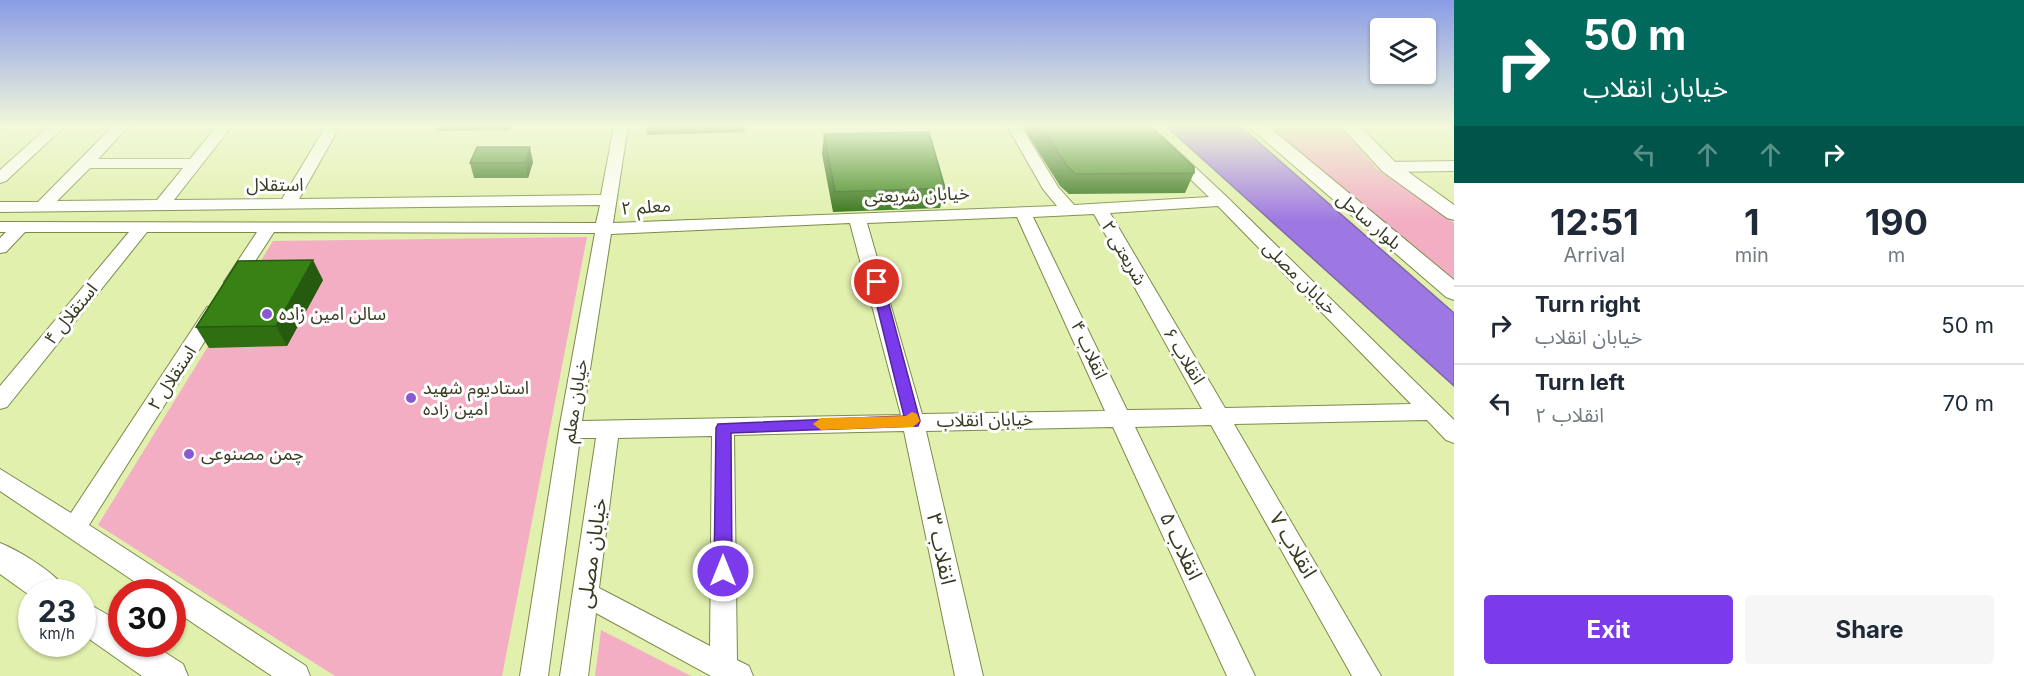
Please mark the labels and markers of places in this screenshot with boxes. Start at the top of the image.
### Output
pin [851,256,902,307]
place label: سالن امین زاده [279,303,386,325]
marker: سالن امین زاده [260,307,274,321]
place label: استادیوم شهید امین زاده [423,377,529,420]
marker: استادیوم شهید امین زاده [404,391,418,405]
place label: چمن مصنوعی [201,443,304,465]
marker: چمن مصنوعی [182,447,196,461]

